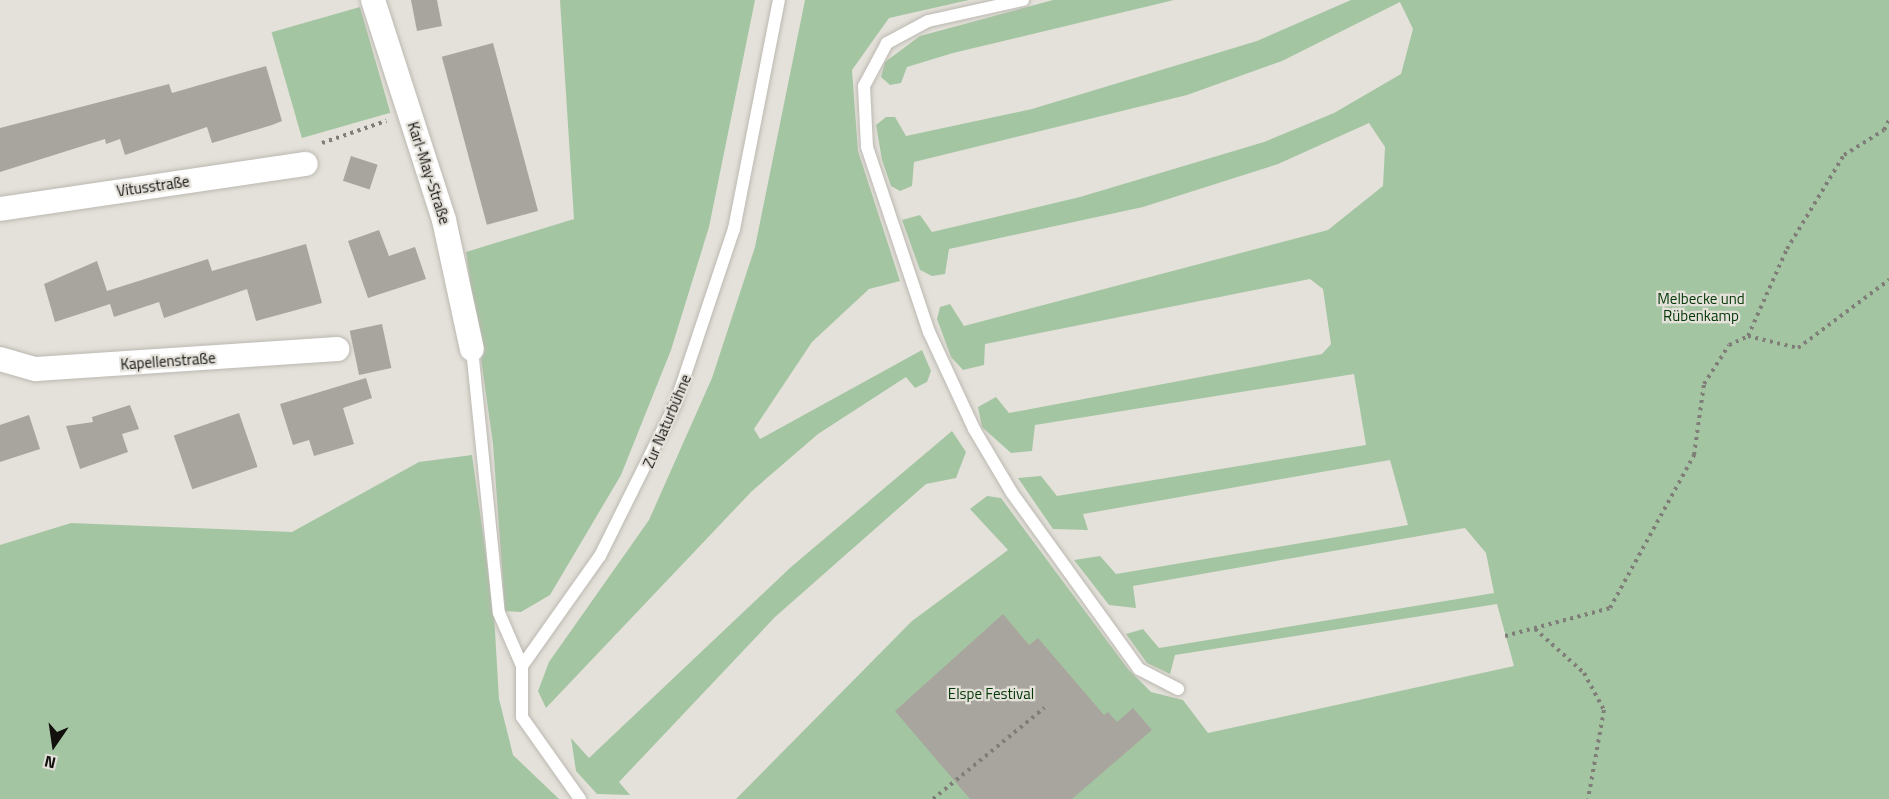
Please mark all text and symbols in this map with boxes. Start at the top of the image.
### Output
street label: Karl-May-Straße [404,119,454,227]
street label: Vitusstraße [115,172,191,200]
park label: Melbecke und Rübenkamp [1657,289,1745,324]
street label: Kapellenstraße [120,349,216,373]
street label: Zur Naturbühne [639,371,695,471]
park label: Elspe Festival [948,685,1034,703]
north arrow [24,715,84,775]
text: N [42,750,58,775]

